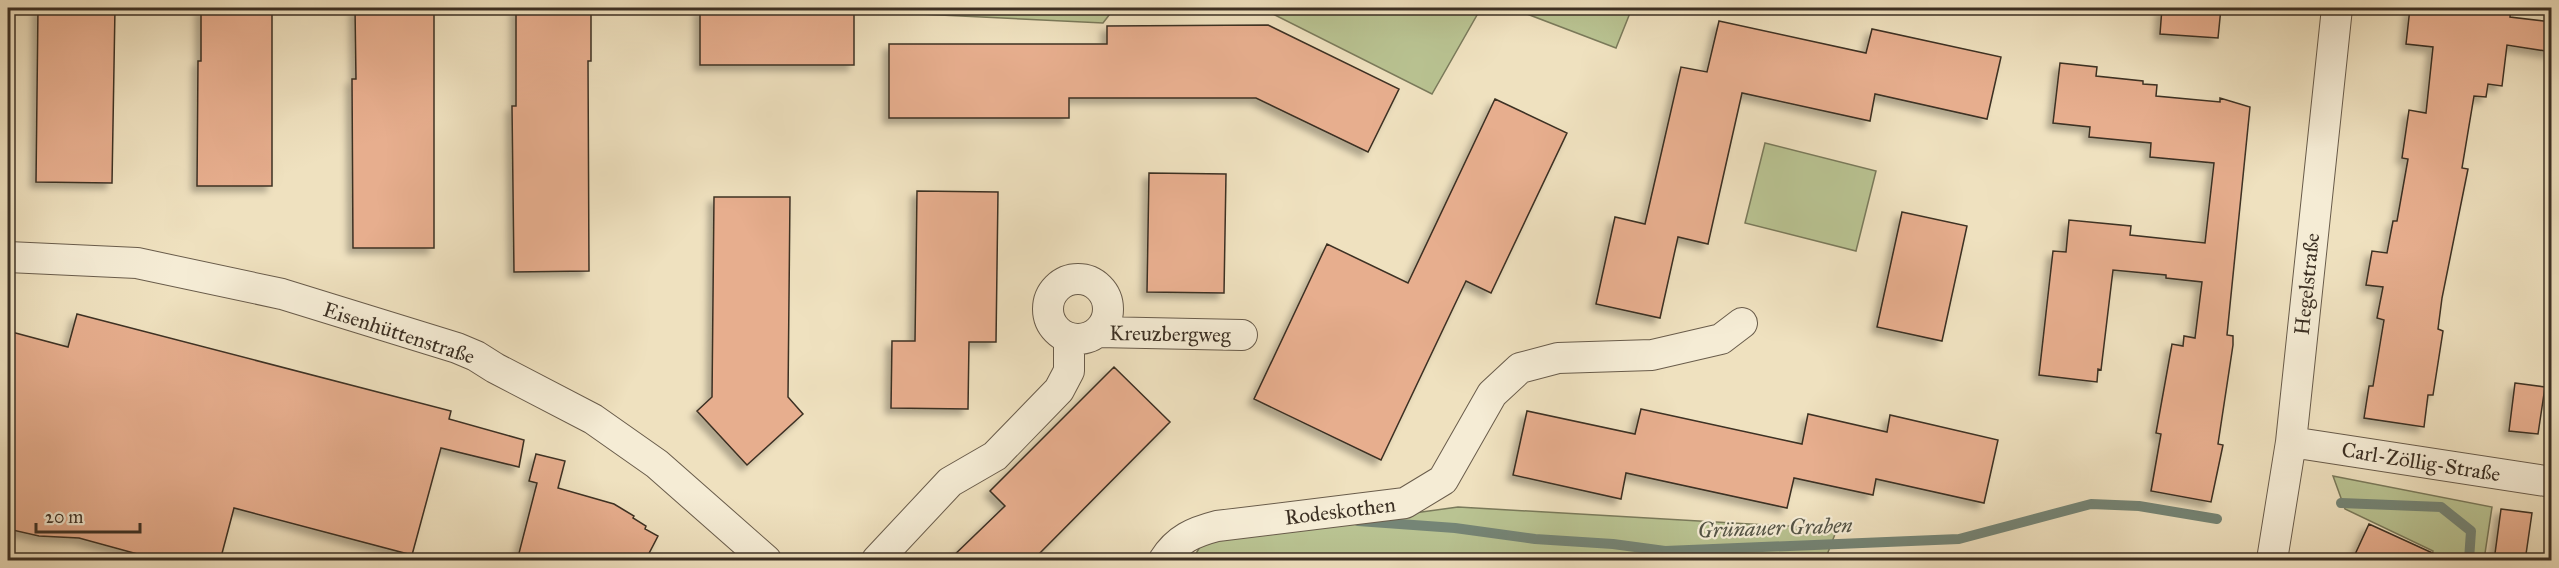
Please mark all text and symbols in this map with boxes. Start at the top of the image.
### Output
street label: Hegelstraße [2289,231,2325,336]
street label: Eisenhüttenstraße [320,296,478,370]
street label: Kreuzbergweg [1109,320,1231,348]
street label: Carl-Zöllig-Straße [2340,437,2503,487]
street label: Rodeskothen [1283,491,1397,531]
scale bar [36,496,140,534]
text: 20 m [45,506,83,528]
water label: Grünauer Graben [1697,511,1854,544]

